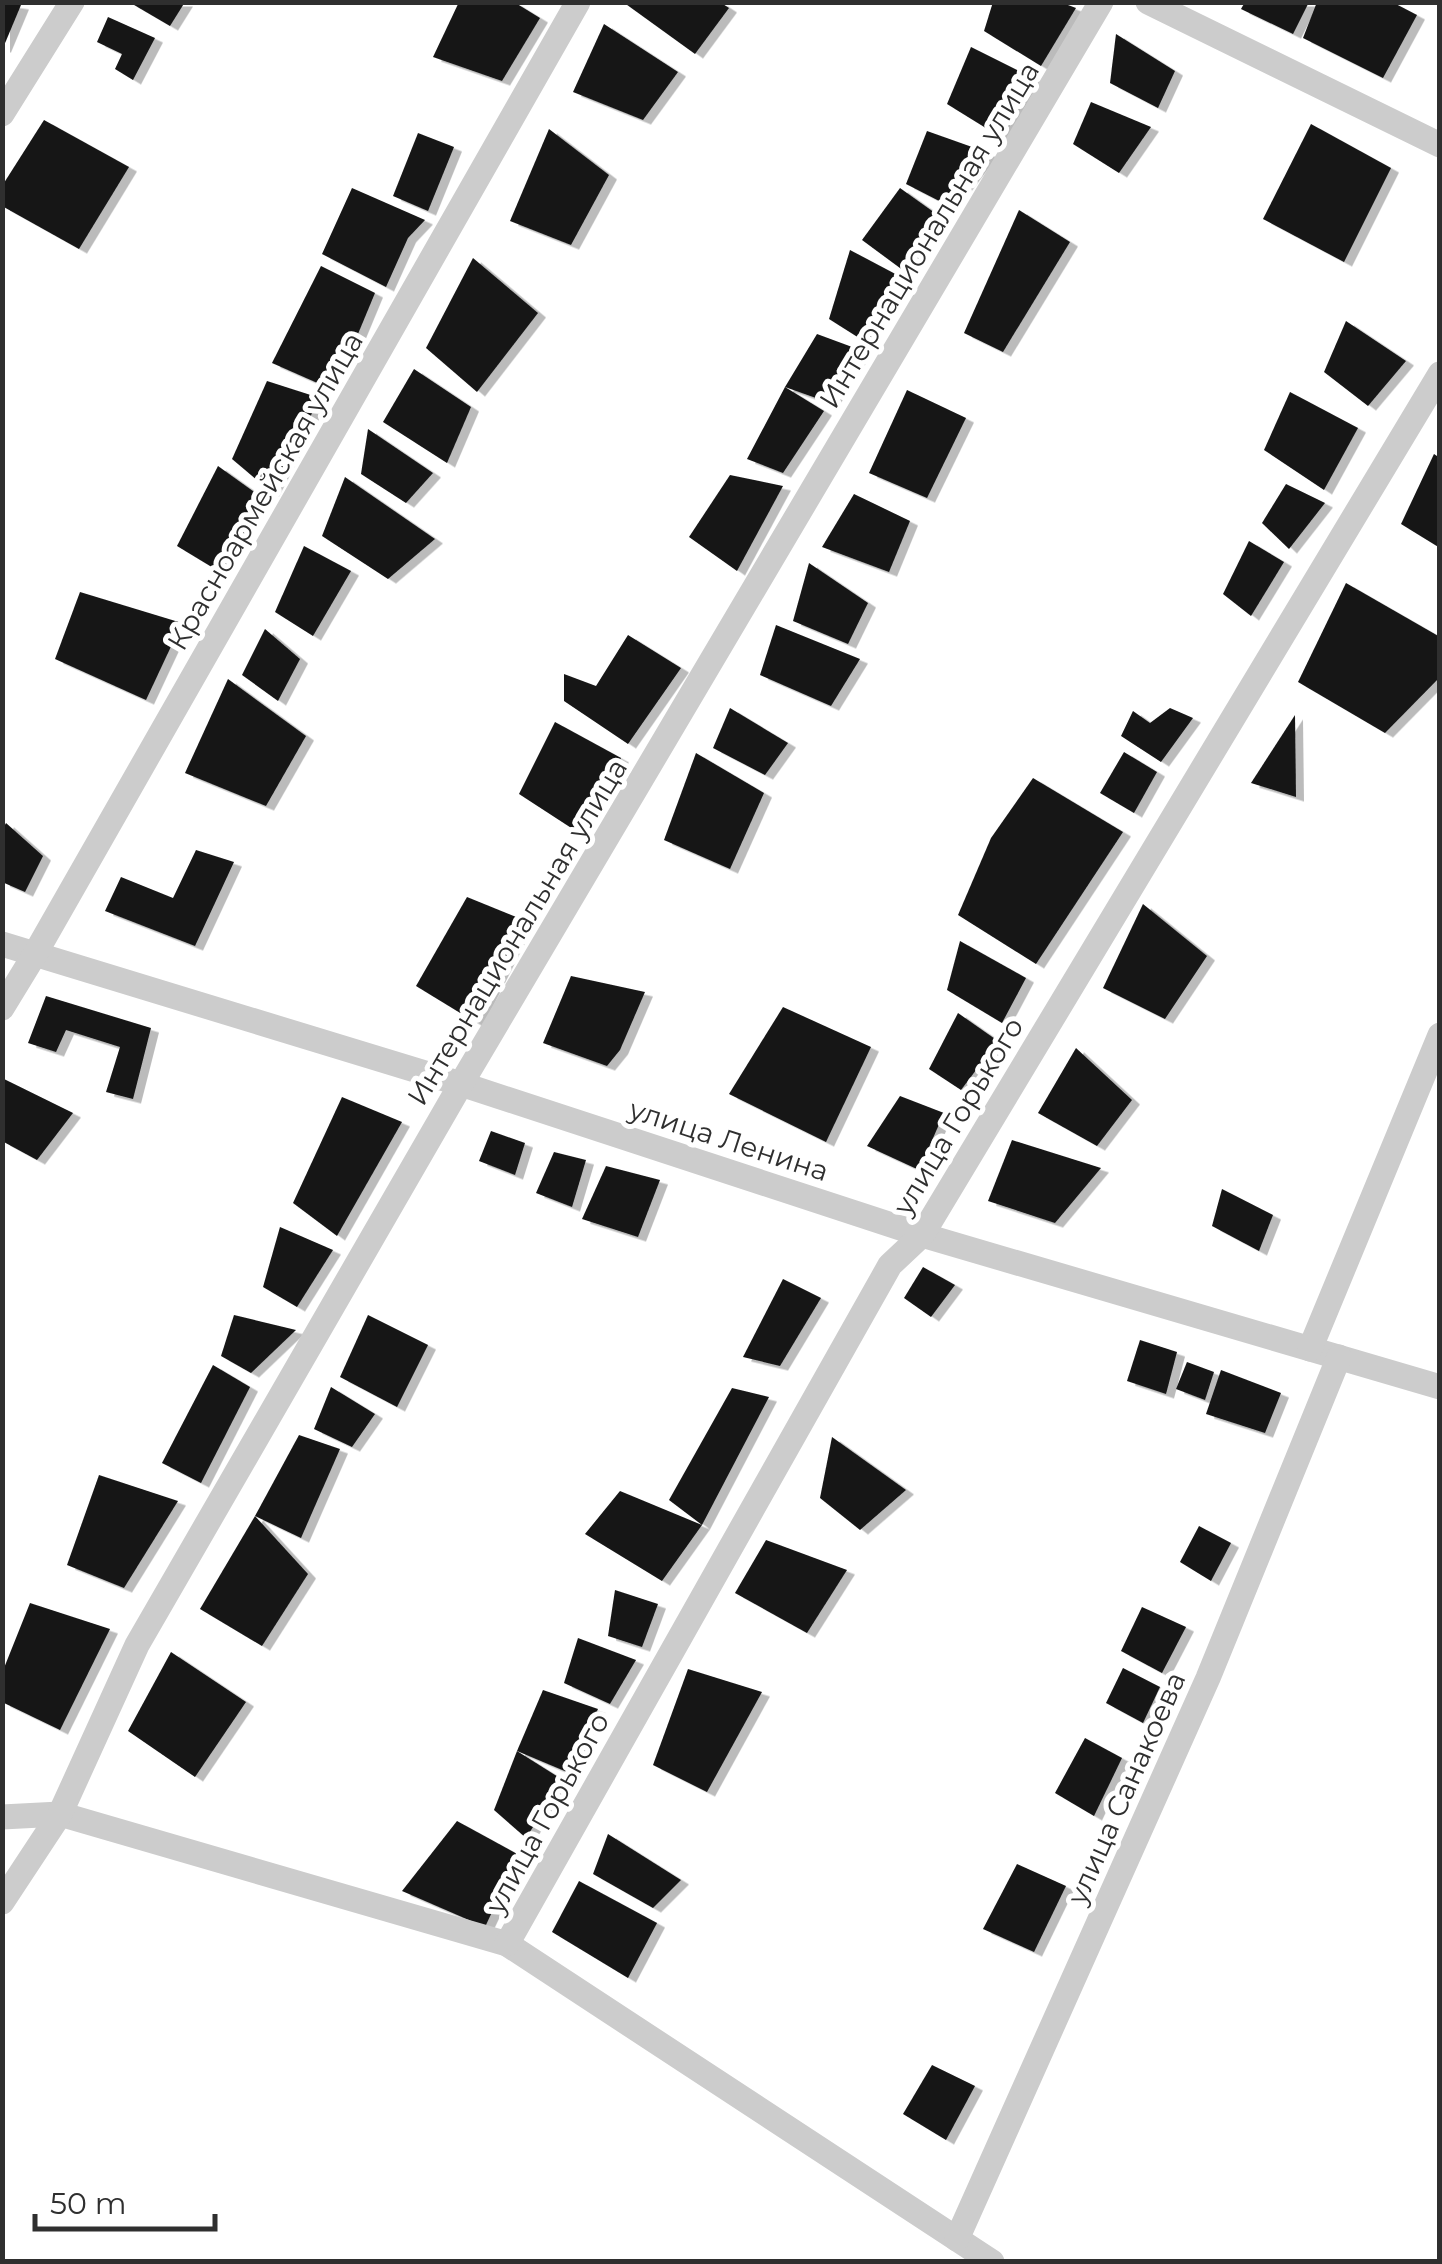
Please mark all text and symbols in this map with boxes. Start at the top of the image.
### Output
street label: Интернациональная улица [812,56,1046,414]
street label: Красноармейская улица [160,326,370,656]
street label: Интернациональная улица [400,753,634,1111]
street label: улица Горького [885,1011,1030,1222]
street label: улица Ленина [624,1091,833,1188]
street label: улица Санакоева [1059,1667,1192,1910]
street label: улица Горького [477,1707,616,1920]
scale bar [35,2169,215,2231]
text: 50 m [50,2185,127,2222]

